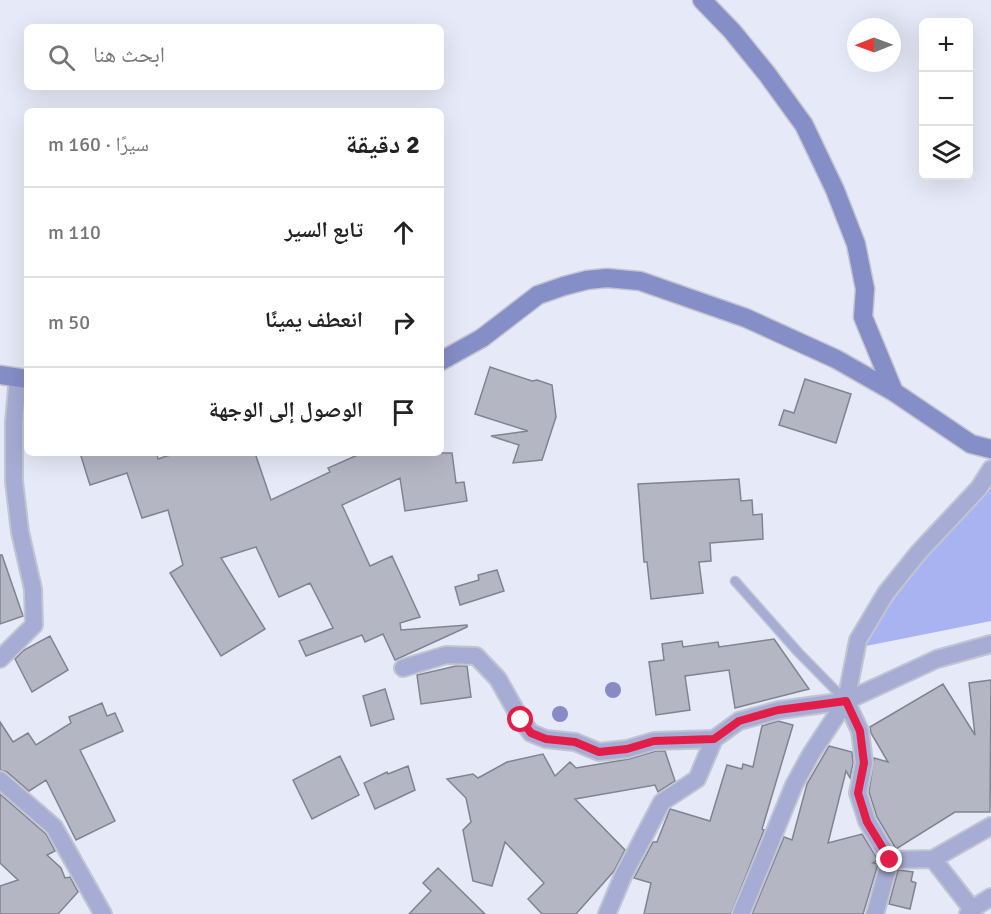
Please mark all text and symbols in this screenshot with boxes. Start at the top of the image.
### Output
north arrow [847,18,901,72]
map controls [919,18,973,180]
button: + [919,18,973,72]
search box [24,24,444,90]
icon: search [45,41,78,74]
text: ابحث هنا [93,41,165,68]
button: − [919,72,973,126]
button: layers [919,126,973,180]
text: 2 دقيقة [346,129,420,161]
text: سيرًا · 160 m [48,132,149,157]
text: تابع السير [285,216,363,243]
icon: ahead [387,216,420,249]
text: 110 m [48,220,101,245]
text: انعطف يمينًا [265,306,363,333]
icon: right [387,306,420,339]
text: 50 m [48,310,90,335]
text: الوصول إلى الوجهة [209,396,363,423]
icon: arrive [387,396,420,429]
route start [507,706,533,732]
route end [876,846,902,872]

